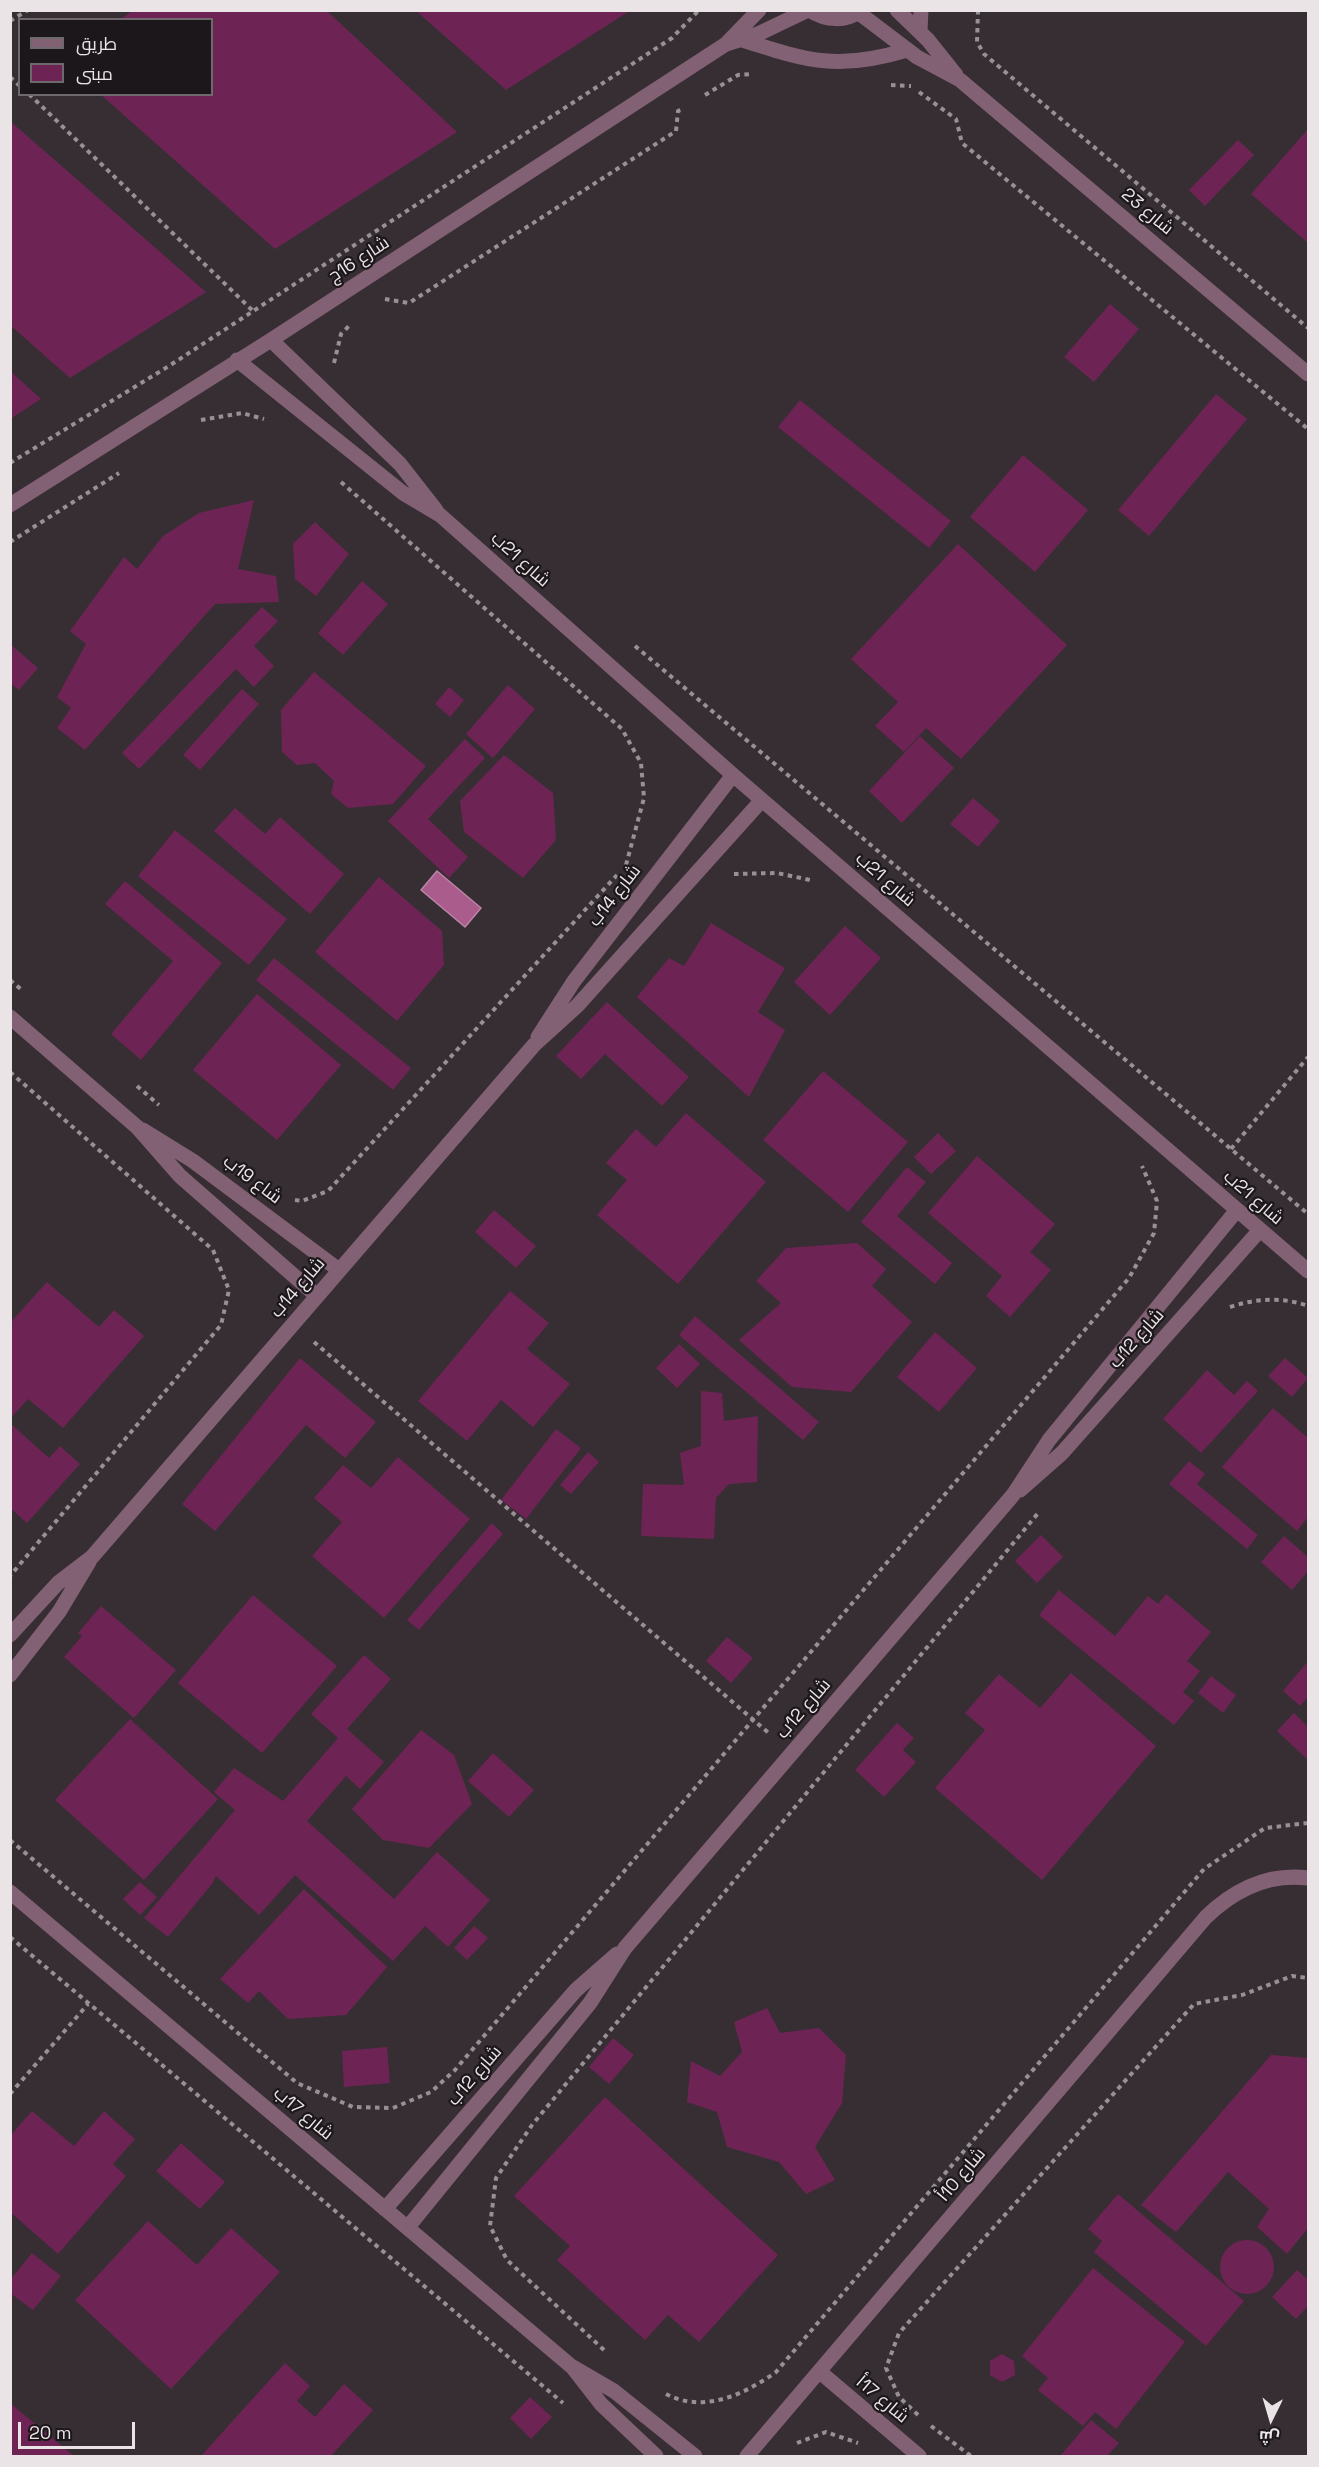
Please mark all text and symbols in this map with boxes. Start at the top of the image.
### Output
legend [18,18,213,96]
text: طريق [76,32,117,55]
text: مبنى [76,62,113,85]
street label: شارع 23 [1117,184,1177,240]
street label: شارع 16ج [324,232,394,288]
street label: شارع 21ب [486,528,554,592]
street label: شارع 21ب [851,848,919,912]
street label: شارع 14ب [584,861,646,931]
street label: شاع 19ب [219,1151,285,1209]
street label: شارع 21ب [1219,1166,1287,1230]
street label: شارع 14ب [266,1254,330,1322]
street label: شارع 12ب [1105,1305,1169,1373]
street label: شارع 12ب [772,1675,836,1743]
street label: شارع 12ب [443,2042,507,2110]
street label: شارع 17ب [269,2083,337,2145]
street label: شارع 10أ [933,2144,991,2206]
street label: شارع 17أ [851,2372,913,2428]
north arrow [1241,2389,1301,2449]
scale bar [21,2410,138,2448]
text: 20 m [29,2421,72,2444]
text: ش [1258,2426,1281,2449]

